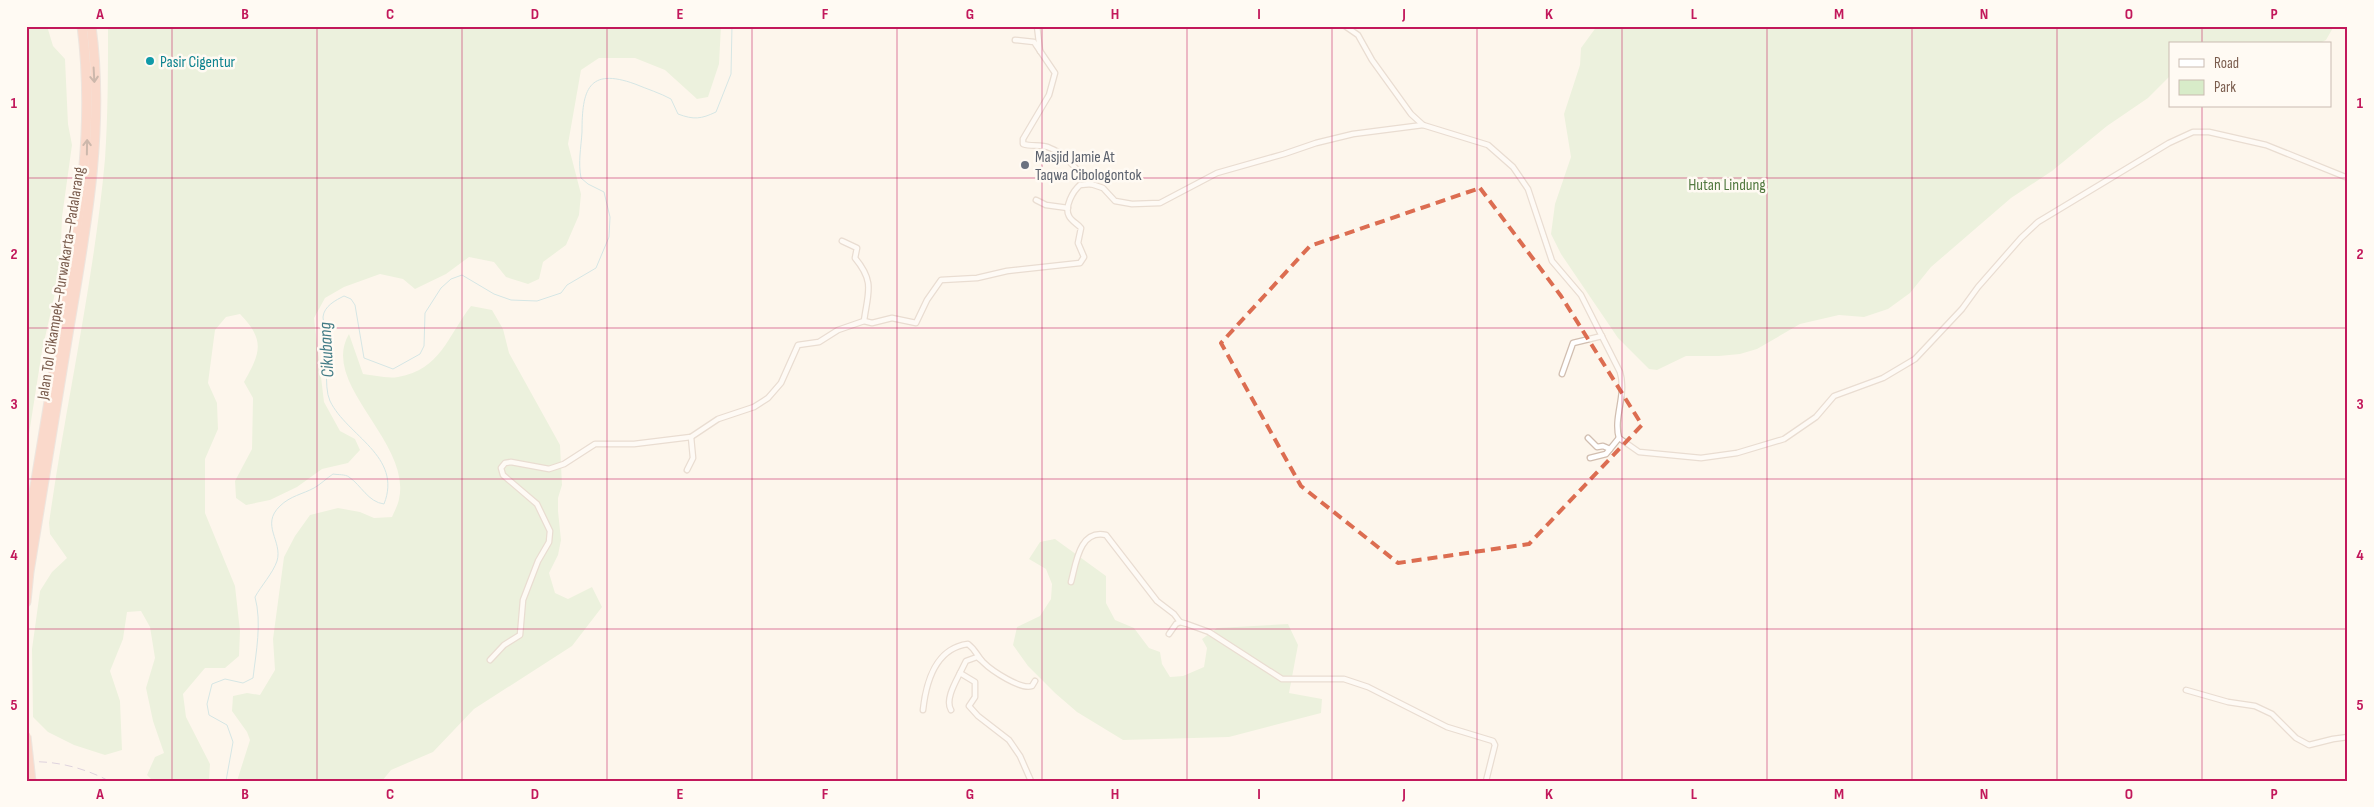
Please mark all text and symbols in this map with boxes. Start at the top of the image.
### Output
text: A [95,5,104,24]
text: B [241,5,249,24]
text: C [386,5,394,24]
text: D [531,5,539,24]
text: E [677,5,684,24]
text: F [822,5,829,24]
text: G [966,5,974,24]
text: H [1111,5,1119,24]
text: I [1257,5,1261,24]
text: J [1401,5,1406,24]
text: K [1545,5,1553,24]
text: L [1691,5,1698,24]
text: M [1834,5,1844,24]
text: N [1980,5,1988,24]
text: O [2125,5,2133,24]
text: P [2270,5,2278,24]
legend [2169,42,2332,108]
place label: Pasir Cigentur [160,53,236,72]
text: Road [2214,54,2239,73]
marker: Pasir Cigentur [144,55,156,67]
one-way arrow [90,67,99,83]
text: Park [2214,78,2236,97]
text: 1 [11,94,18,113]
text: 1 [2357,94,2364,113]
one-way arrow [82,140,92,156]
place label: Masjid Jamie At Taqwa Cibologontok [1035,148,1142,185]
marker: Masjid Jamie At Taqwa Cibologontok [1019,159,1031,171]
street label: Jalan Tol Cikampek–Purwakarta–Padalarang [34,165,89,402]
park label: Hutan Lindung [1688,176,1766,195]
text: 2 [10,245,18,264]
text: 2 [2356,245,2364,264]
water label: Cikubang [315,321,338,378]
text: 3 [10,395,18,414]
text: 3 [2356,395,2364,414]
text: 4 [10,546,18,565]
text: 4 [2356,546,2364,565]
text: 5 [10,696,18,715]
text: 5 [2356,696,2364,715]
text: A [95,785,104,804]
text: B [241,785,249,804]
text: C [386,785,394,804]
text: D [531,785,539,804]
text: E [677,785,684,804]
text: F [822,785,829,804]
text: G [966,785,974,804]
text: H [1111,785,1119,804]
text: I [1257,785,1261,804]
text: J [1401,785,1406,804]
text: K [1545,785,1553,804]
text: L [1691,785,1698,804]
text: M [1834,785,1844,804]
text: N [1980,785,1988,804]
text: O [2125,785,2133,804]
text: P [2270,785,2278,804]

